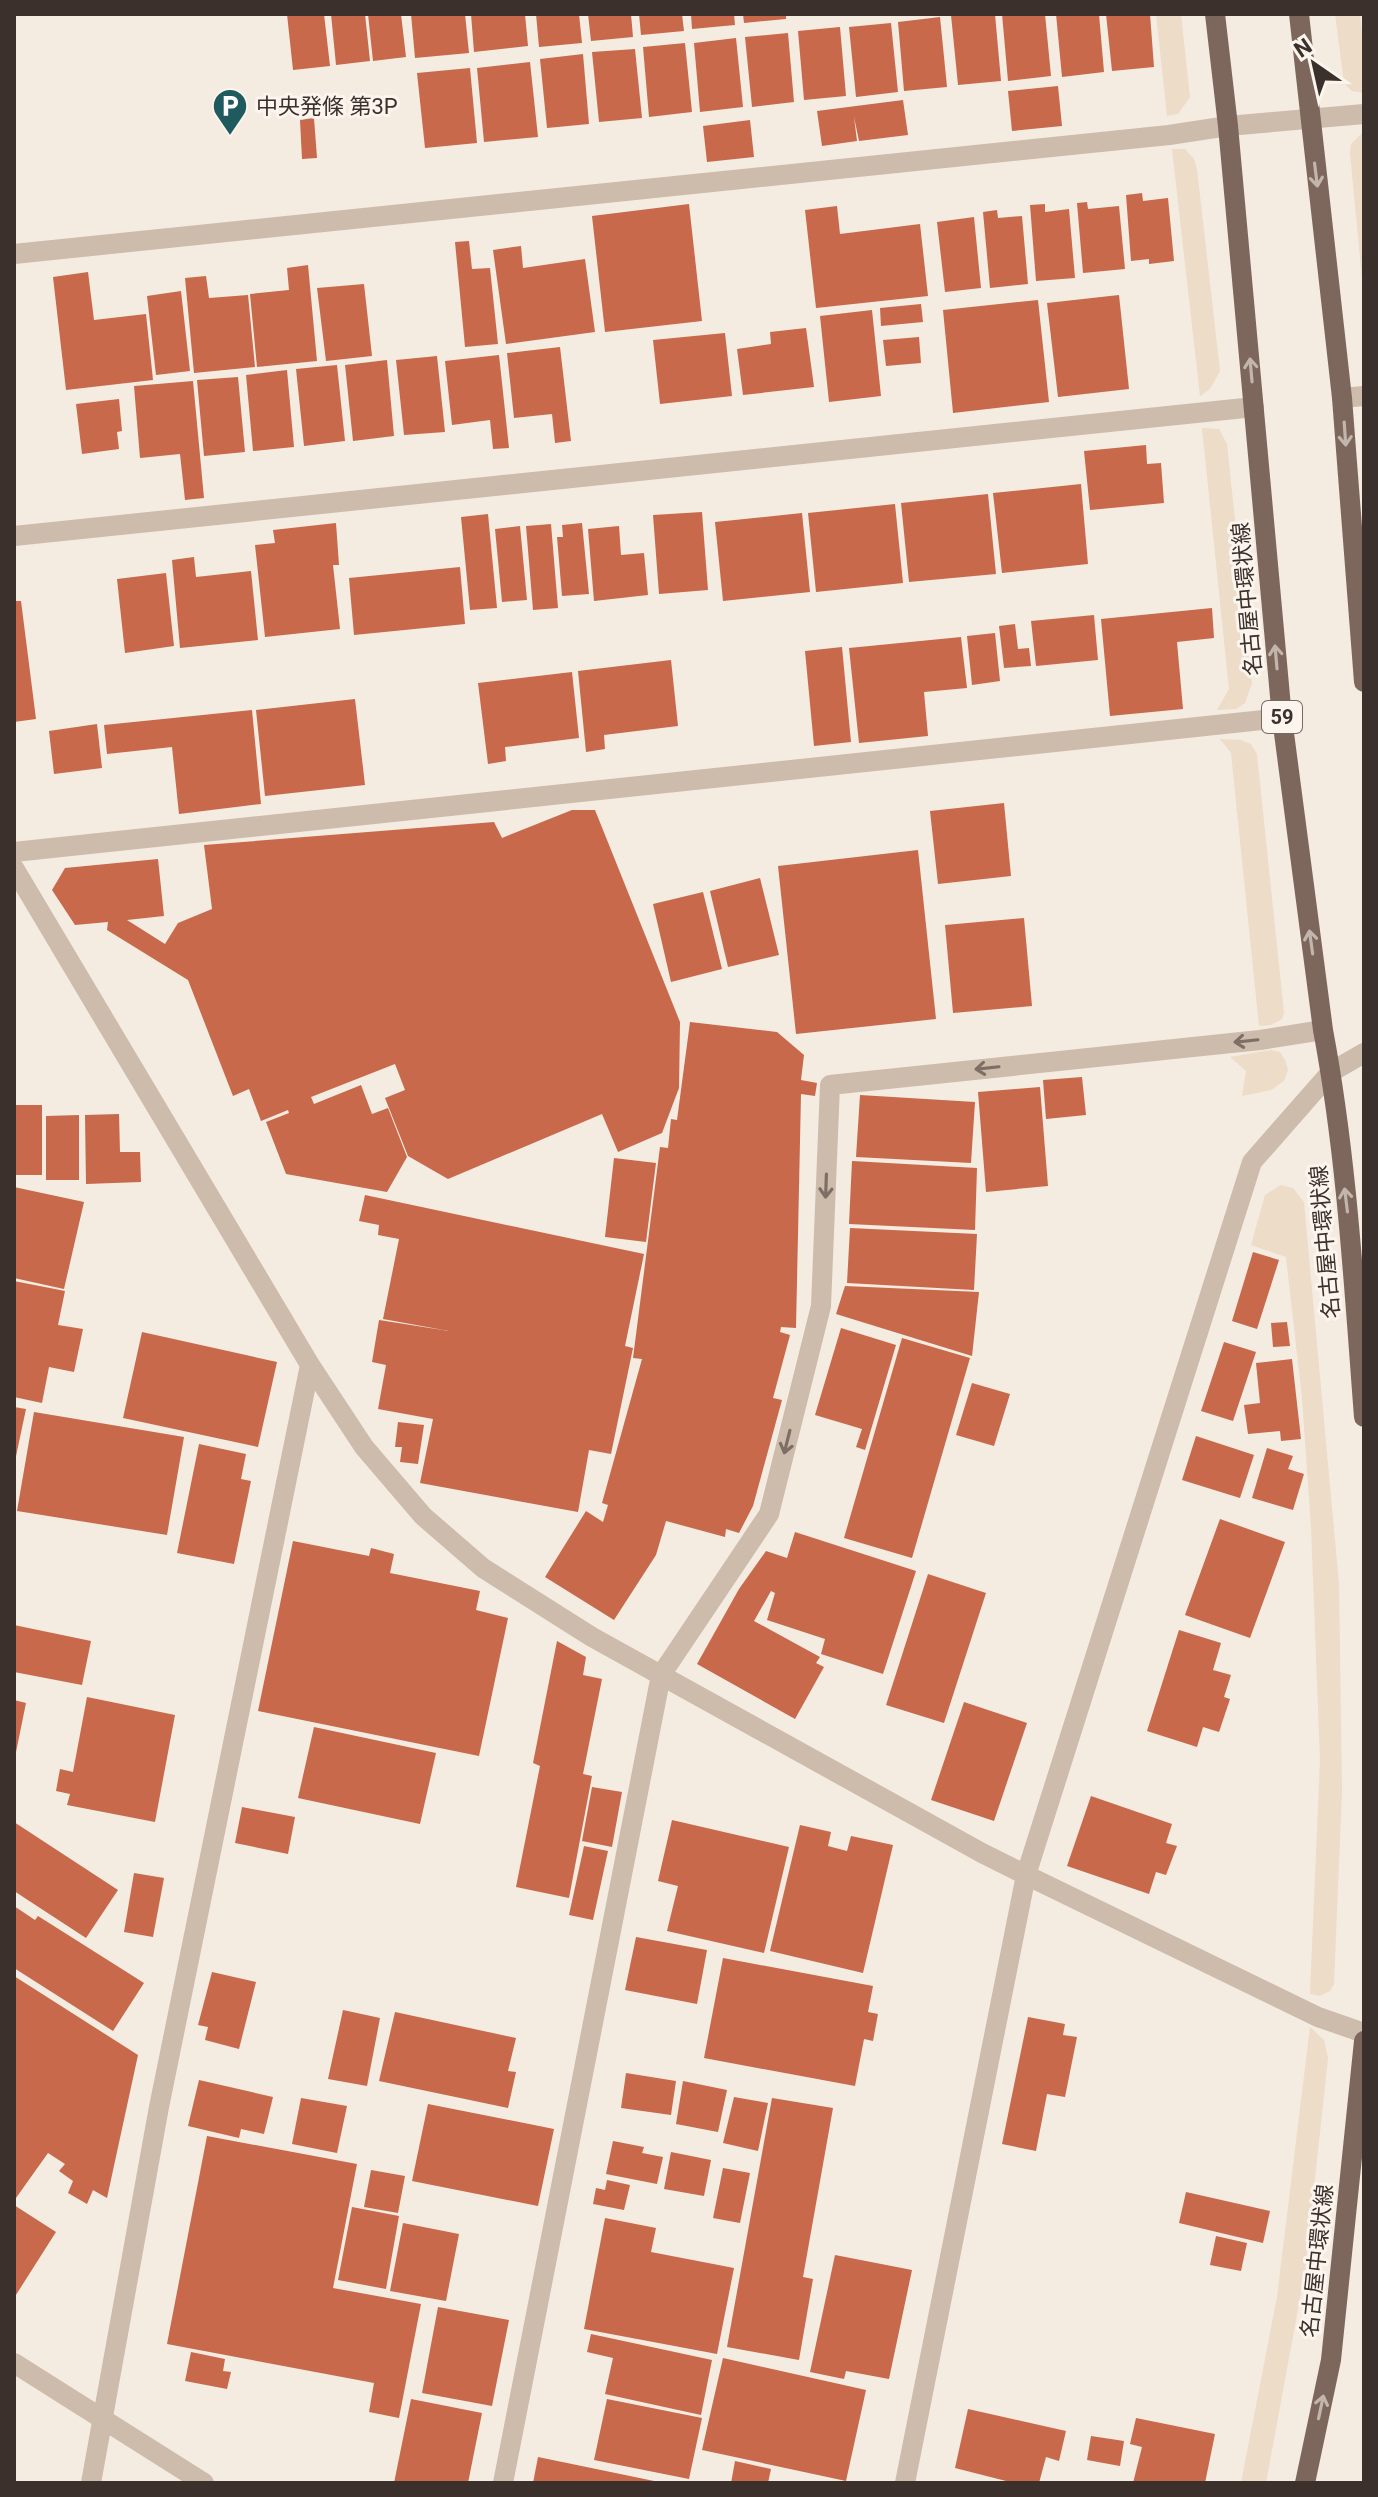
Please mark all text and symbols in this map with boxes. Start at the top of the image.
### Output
north arrow [1274,24,1354,104]
text: N [1290,33,1317,63]
parking icon: 中央発條 第3P [211,87,249,137]
place label: 中央発條 第3P [256,94,398,119]
one-way arrow [1309,162,1324,187]
one-way arrow [1243,357,1258,384]
one-way arrow [1338,420,1353,446]
street label: 名古屋中環状線 [1228,521,1266,677]
one-way arrow [1268,644,1283,671]
road number: 59 [1262,701,1302,733]
one-way arrow [1304,930,1319,956]
one-way arrow [1233,1034,1260,1049]
one-way arrow [974,1061,1001,1076]
street label: 名古屋中環状線 [1306,1164,1344,1320]
one-way arrow [818,1172,833,1199]
one-way arrow [1339,1187,1354,1214]
one-way arrow [779,1429,794,1454]
street label: 名古屋中環状線 [1297,2183,1337,2339]
one-way arrow [1314,2394,1329,2420]

